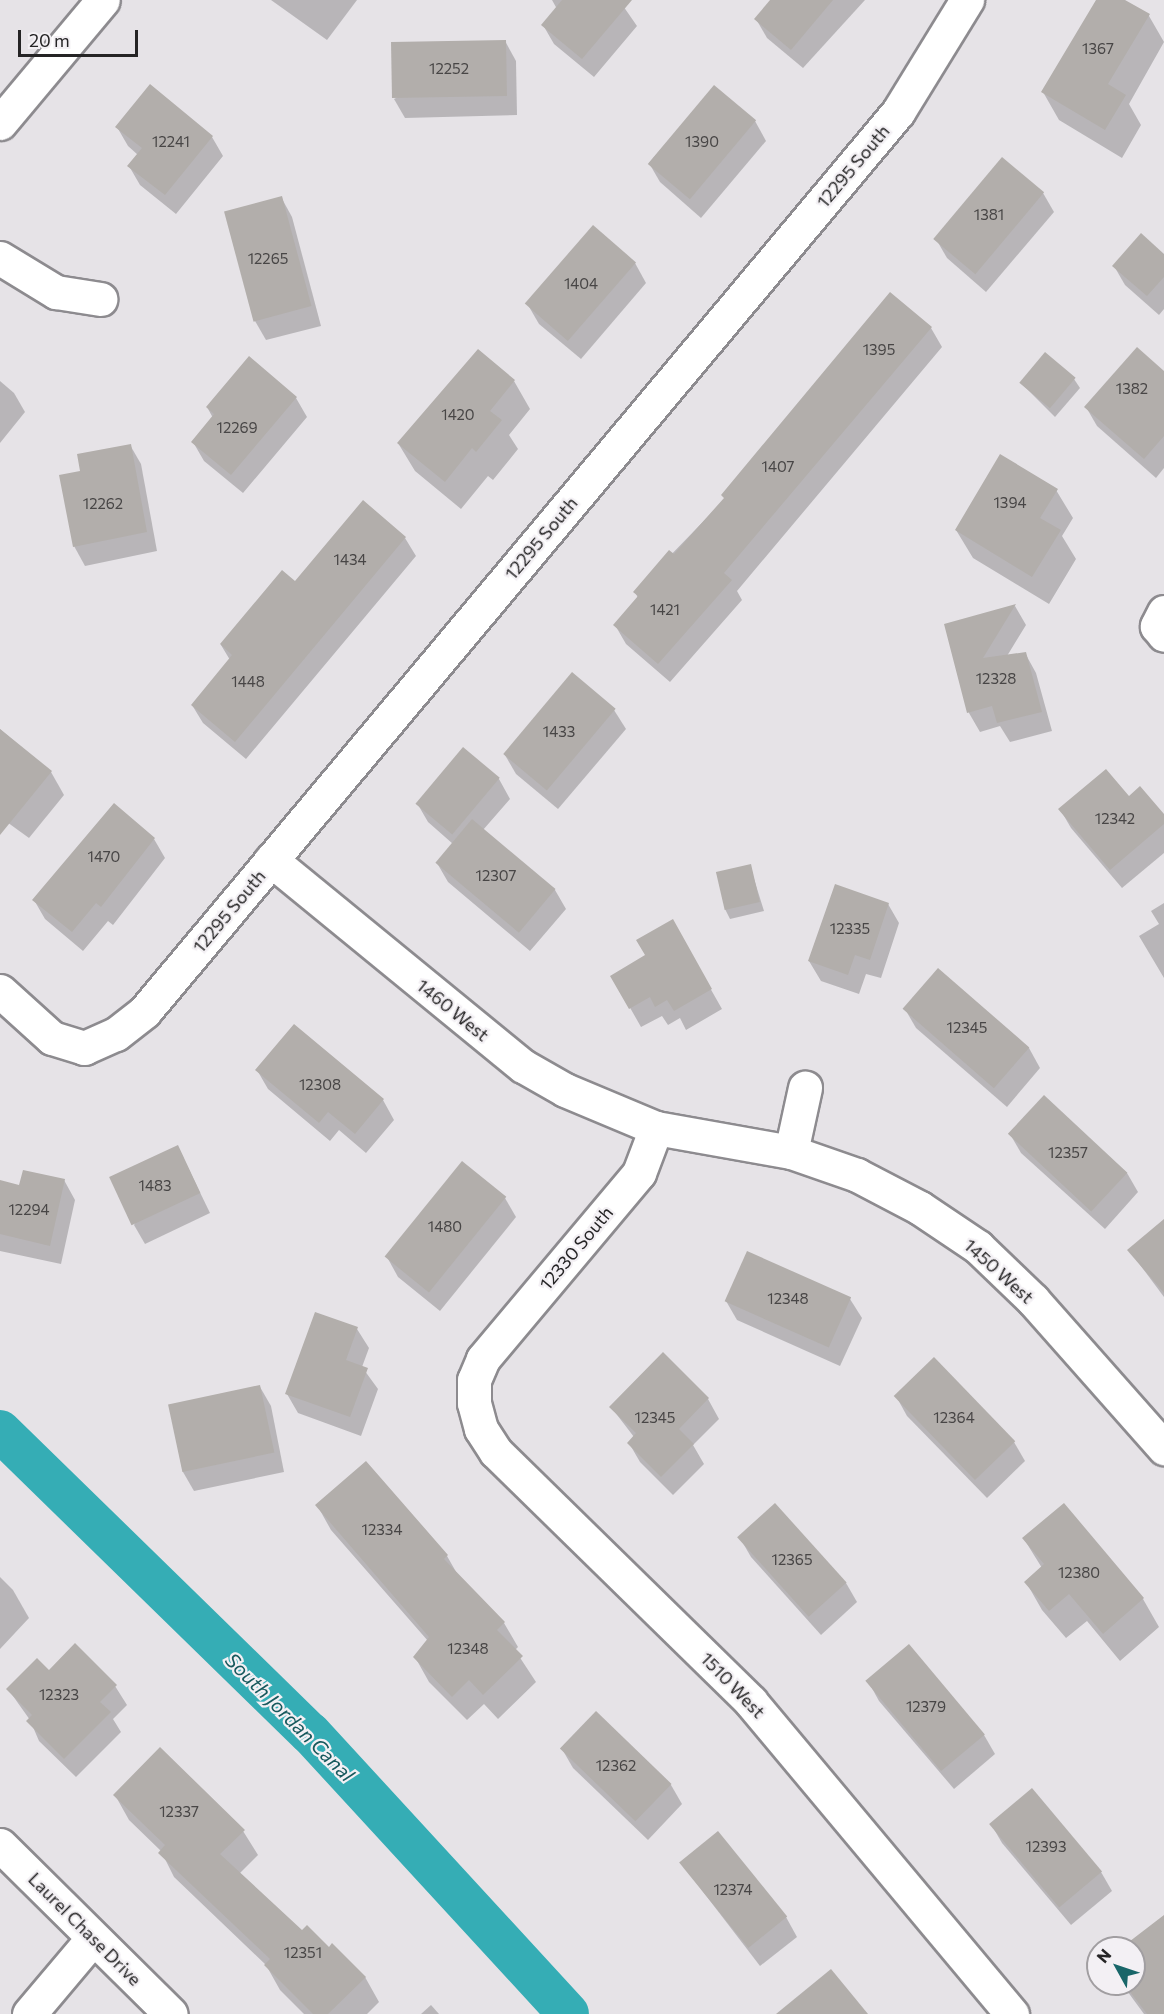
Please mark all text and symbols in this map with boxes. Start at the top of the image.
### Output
scale bar [21,18,141,56]
text: 20 m [29,29,70,51]
house number: 1367 [1082,40,1114,58]
house number: 12252 [429,60,469,78]
street label: 12295 South [812,120,894,212]
house number: 12241 [152,133,190,151]
house number: 1390 [685,133,719,151]
house number: 1381 [974,206,1004,224]
house number: 12265 [248,250,288,268]
house number: 1404 [564,275,598,293]
house number: 1395 [863,341,895,359]
house number: 1382 [1116,380,1148,398]
house number: 1420 [441,406,475,424]
house number: 12269 [216,419,258,437]
house number: 1407 [761,458,795,476]
street label: 12295 South [500,492,582,584]
house number: 1394 [993,494,1027,512]
house number: 12262 [83,495,123,513]
house number: 1434 [334,551,366,569]
house number: 1421 [650,601,680,619]
house number: 12328 [976,670,1016,688]
house number: 1448 [231,673,265,691]
house number: 1433 [543,723,575,741]
house number: 12342 [1095,810,1135,828]
house number: 1470 [88,848,120,866]
street label: 12295 South [188,865,270,957]
house number: 12307 [476,867,516,885]
house number: 12335 [830,920,870,938]
street label: 1460 West [413,974,493,1046]
house number: 12345 [947,1019,987,1037]
house number: 12308 [299,1076,341,1094]
house number: 12357 [1048,1144,1088,1162]
house number: 1483 [138,1177,172,1195]
house number: 12294 [8,1201,50,1219]
street label: 12330 South [535,1202,617,1294]
house number: 1480 [428,1218,462,1236]
street label: 1450 West [960,1234,1038,1308]
house number: 12348 [767,1290,809,1308]
house number: 12345 [635,1409,675,1427]
house number: 12364 [933,1409,975,1427]
house number: 12334 [362,1521,402,1539]
house number: 12365 [771,1551,813,1569]
house number: 12380 [1058,1564,1100,1582]
house number: 12348 [447,1640,489,1658]
water label: South Jordan Canal [221,1648,359,1786]
street label: 1510 West [696,1648,770,1722]
house number: 12323 [39,1686,79,1704]
house number: 12379 [906,1698,946,1716]
house number: 12362 [596,1757,636,1775]
house number: 12337 [159,1803,199,1821]
house number: 12393 [1026,1838,1066,1856]
street label: Laurel Chase Drive [24,1868,146,1990]
house number: 12374 [713,1881,753,1899]
north arrow [1086,1936,1146,1996]
house number: 12351 [284,1944,322,1962]
text: N [1092,1945,1114,1966]

